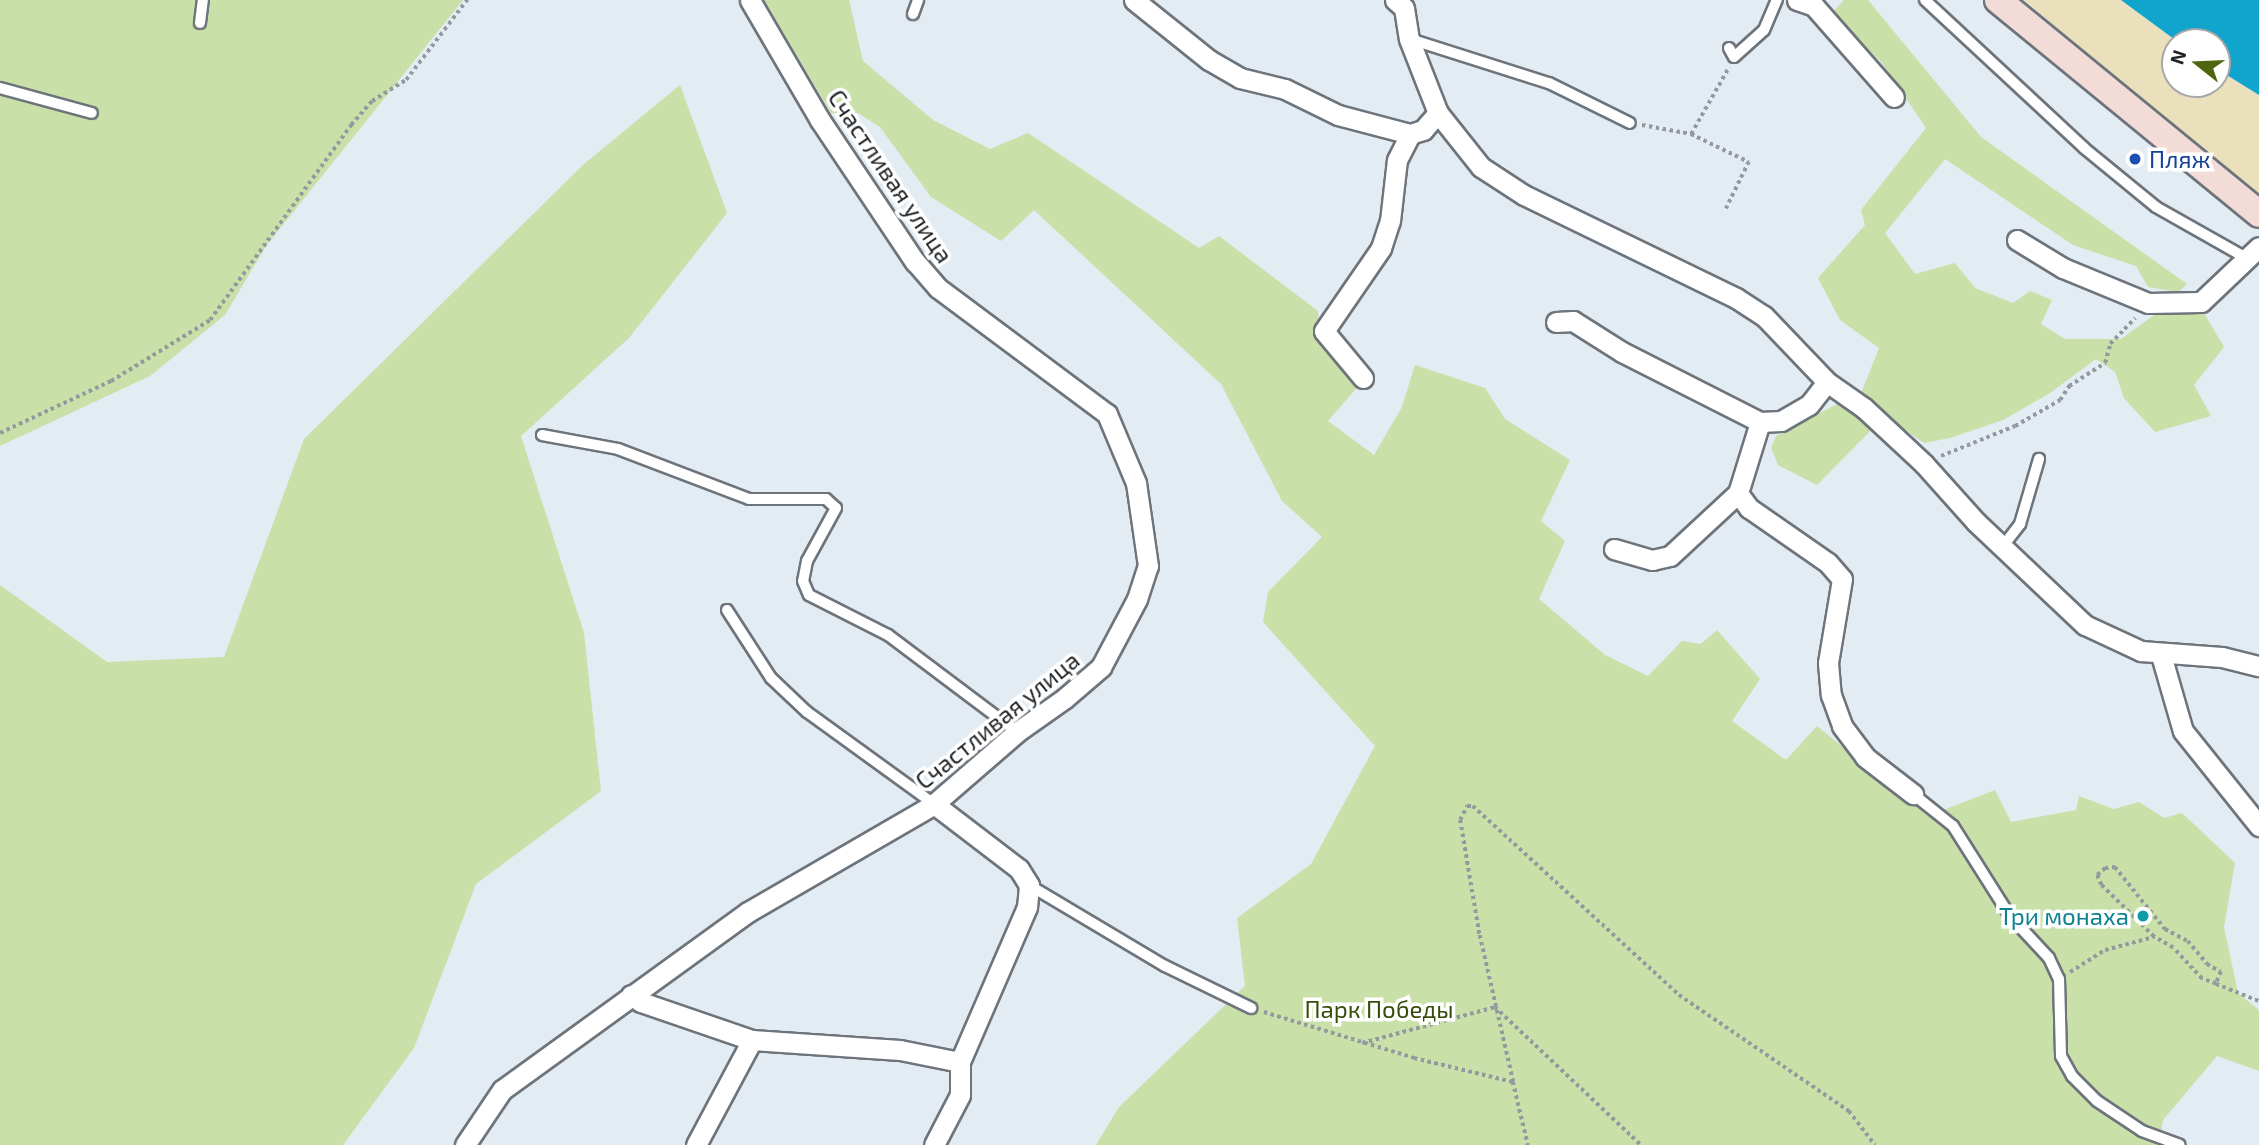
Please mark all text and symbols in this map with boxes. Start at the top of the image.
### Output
north arrow [2161,28,2231,98]
text: N [2164,47,2191,67]
street label: Счастливая улица [822,84,960,268]
place label: Пляж [2149,145,2211,173]
marker: Пляж [2127,151,2143,167]
street label: Счастливая улица [909,645,1085,795]
place label: Три монаха [1999,902,2129,930]
marker: Три монаха [2135,908,2151,924]
park label: Парк Победы [1304,995,1454,1023]

